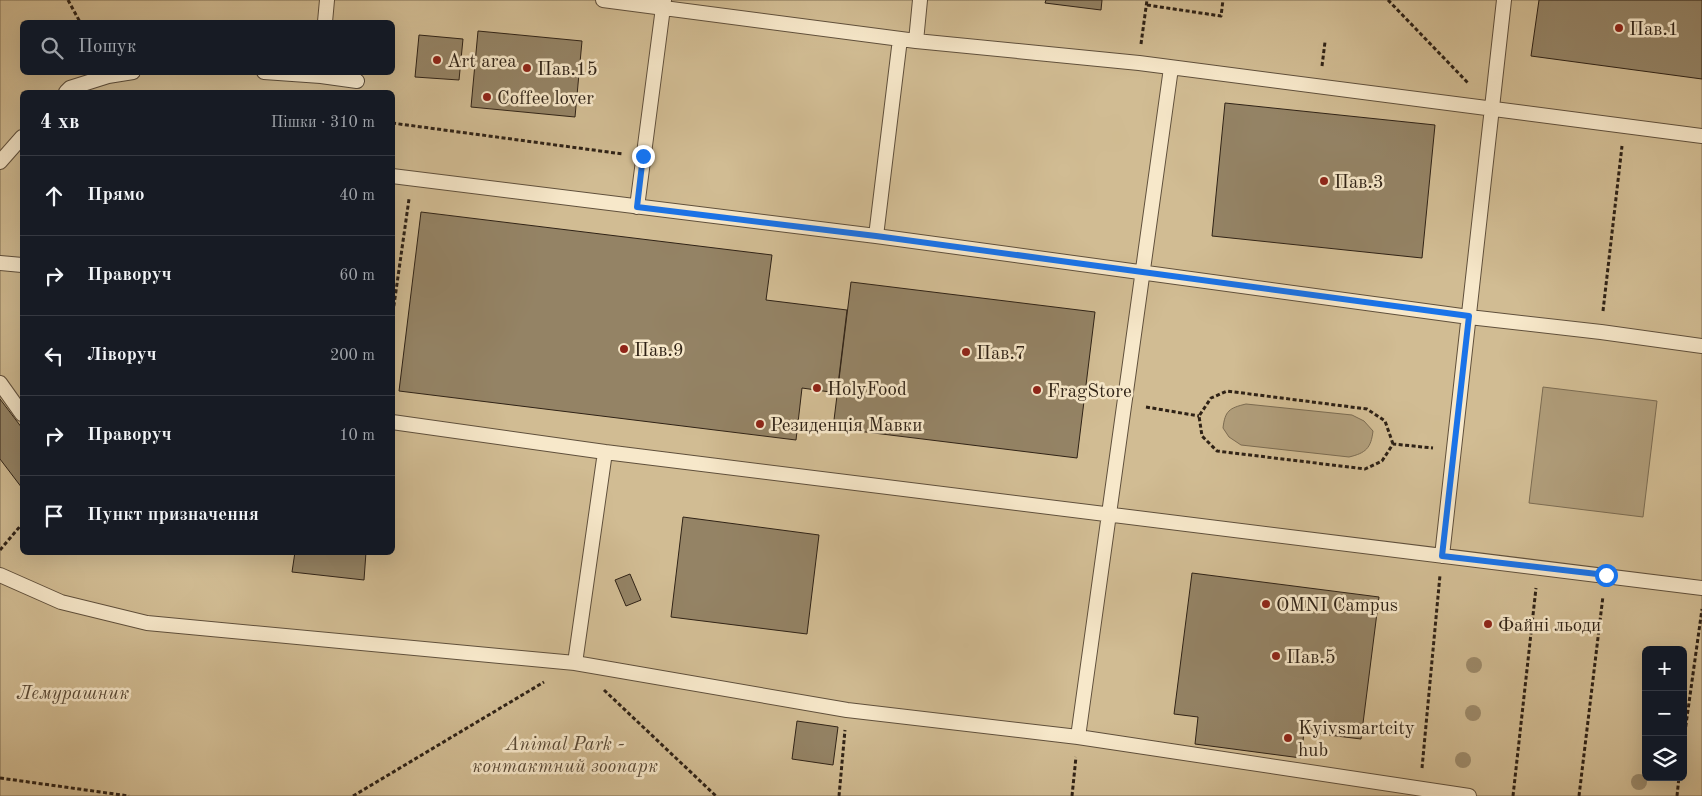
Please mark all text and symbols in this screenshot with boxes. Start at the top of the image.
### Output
search box [20,20,395,75]
place label: Пав.1 [1629,21,1679,40]
marker: Пав.1 [1613,22,1625,34]
icon: search [38,34,66,62]
text: Пошук [78,38,136,57]
place label: Art area [447,53,517,72]
marker: Art area [431,54,443,66]
place label: Пав.15 [537,61,598,80]
marker: Пав.15 [521,62,533,74]
place label: Coffee lover [497,90,594,109]
marker: Coffee lover [481,91,493,103]
text: 4 хв [40,112,79,133]
text: Пішки · 310 m [271,115,375,131]
route end [632,145,655,168]
place label: Пав.3 [1334,174,1384,193]
marker: Пав.3 [1318,175,1330,187]
icon: ahead [40,182,68,210]
text: Прямо [87,186,145,205]
text: 40 m [339,188,375,204]
icon: right [40,262,68,290]
text: Праворуч [87,266,172,285]
text: 60 m [339,268,375,284]
icon: left [40,342,68,370]
place label: Пав.9 [634,342,684,361]
marker: Пав.9 [618,343,630,355]
place label: Пав.7 [976,345,1026,364]
text: Ліворуч [87,346,157,365]
marker: Пав.7 [960,346,972,358]
text: 200 m [330,348,375,364]
place label: HolyFood [827,381,907,400]
marker: HolyFood [811,382,823,394]
place label: FragStore [1047,383,1132,402]
marker: FragStore [1031,384,1043,396]
place label: Резиденція Мавки [770,417,922,436]
marker: Резиденція Мавки [754,418,766,430]
icon: right [40,422,68,450]
text: Праворуч [87,426,172,445]
text: 10 m [339,428,375,444]
icon: arrive [40,502,68,530]
text: Пункт призначення [87,506,259,525]
route start [1595,564,1618,587]
place label: OMNI Campus [1276,597,1398,616]
marker: OMNI Campus [1260,598,1272,610]
place label: Файні льоди [1498,617,1601,636]
marker: Файні льоди [1482,618,1494,630]
map controls [1642,646,1687,781]
button: + [1642,646,1687,691]
place label: Пав.5 [1286,649,1336,668]
marker: Пав.5 [1270,650,1282,662]
park label: Лемурашник [17,685,129,704]
button: − [1642,691,1687,736]
place label: Kyivsmartcity hub [1298,720,1415,761]
marker: Kyivsmartcity hub [1282,732,1294,744]
park label: Animal Park - контактний зоопарк [472,736,658,777]
button: layers [1642,736,1687,781]

